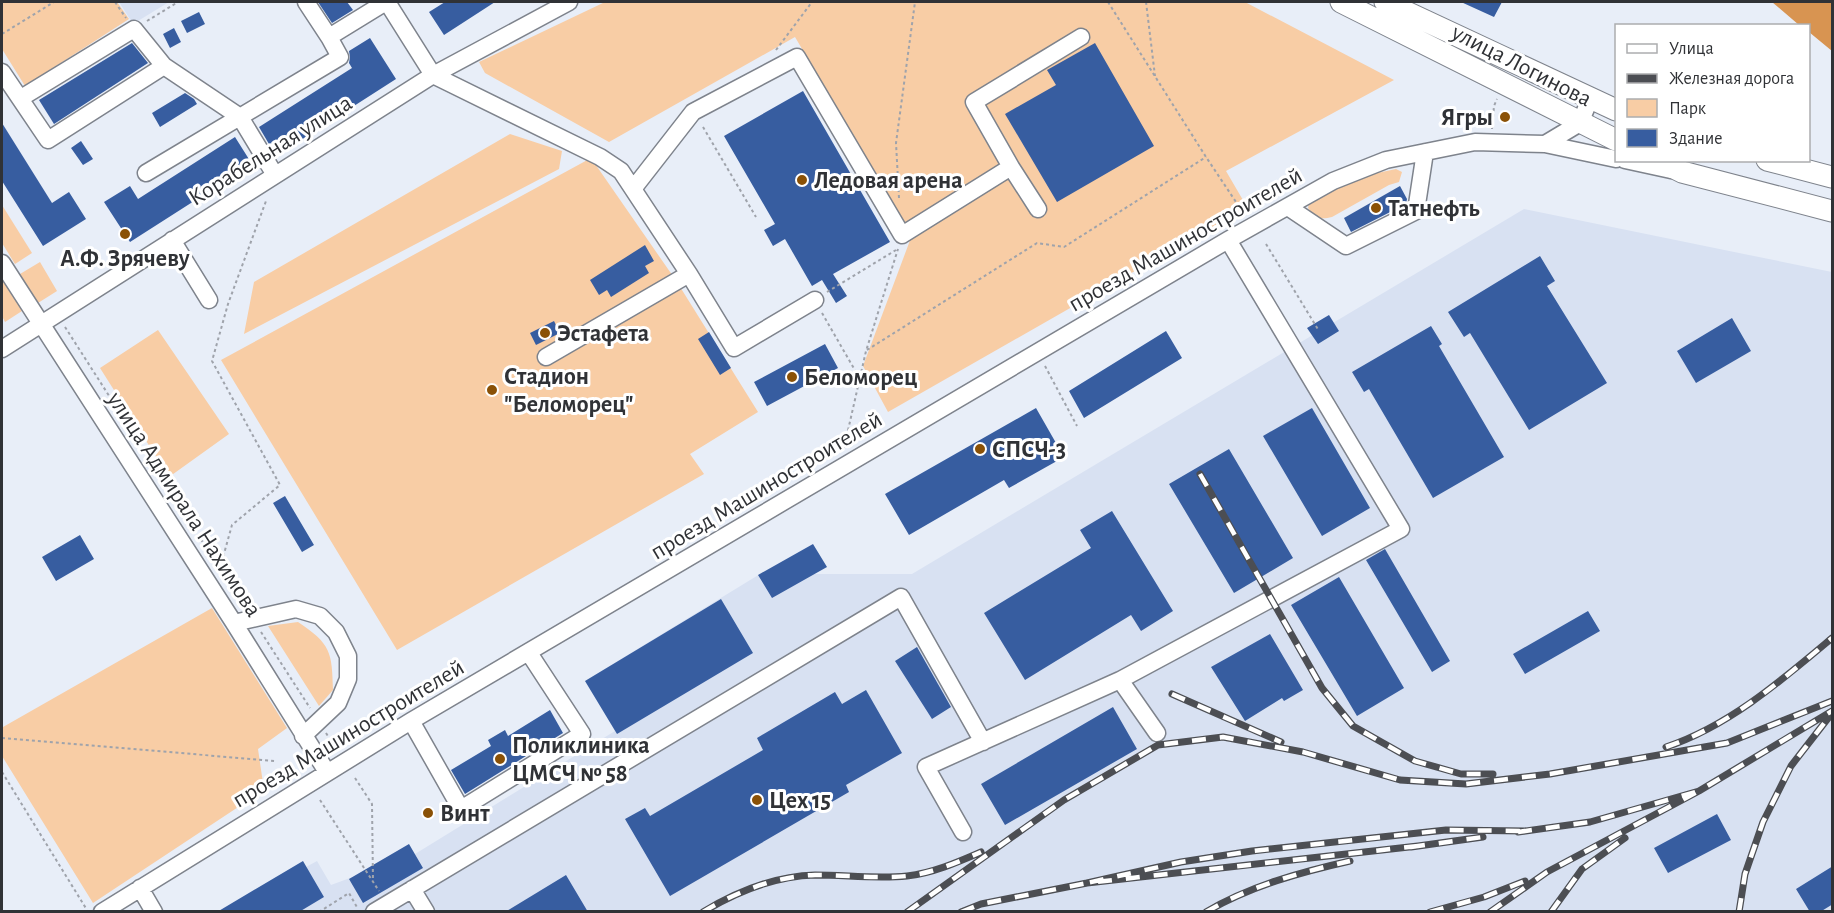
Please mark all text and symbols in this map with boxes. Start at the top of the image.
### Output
street label: улица Логинова [1447,20,1595,111]
legend [1615,24,1810,162]
text: Улица [1669,40,1714,58]
text: Железная дорога [1669,70,1794,88]
street label: Корабельная улица [185,91,356,211]
text: Парк [1669,100,1707,118]
place label: Ягры [1441,106,1493,130]
marker: Ягры [1498,110,1512,124]
text: Здание [1669,130,1723,148]
street label: проезд Машиностроителей [1065,163,1306,317]
place label: Ледовая арена [814,169,963,193]
marker: Ледовая арена [795,173,809,187]
place label: Татнефть [1388,197,1480,221]
marker: Татнефть [1369,201,1383,215]
marker: А.Ф. Зрячеву [118,227,132,241]
place label: А.Ф. Зрячеву [60,247,190,271]
place label: Эстафета [557,322,649,346]
marker: Эстафета [538,326,552,340]
place label: Стадион "Беломорец" [504,365,634,417]
place label: Беломорец [804,366,917,390]
marker: Беломорец [785,370,799,384]
marker: Стадион "Беломорец" [485,383,499,397]
street label: улица Адмирала Нахимова [102,387,266,621]
street label: проезд Машиностроителей [647,407,886,565]
place label: СПСЧ-3 [992,438,1066,462]
marker: СПСЧ-3 [973,442,987,456]
street label: проезд Машиностроителей [229,655,468,813]
place label: Поликлиника ЦМСЧ № 58 [512,734,650,786]
marker: Поликлиника ЦМСЧ № 58 [493,752,507,766]
place label: Цех 15 [769,789,831,813]
marker: Цех 15 [750,793,764,807]
place label: Винт [440,802,490,826]
marker: Винт [421,806,435,820]

